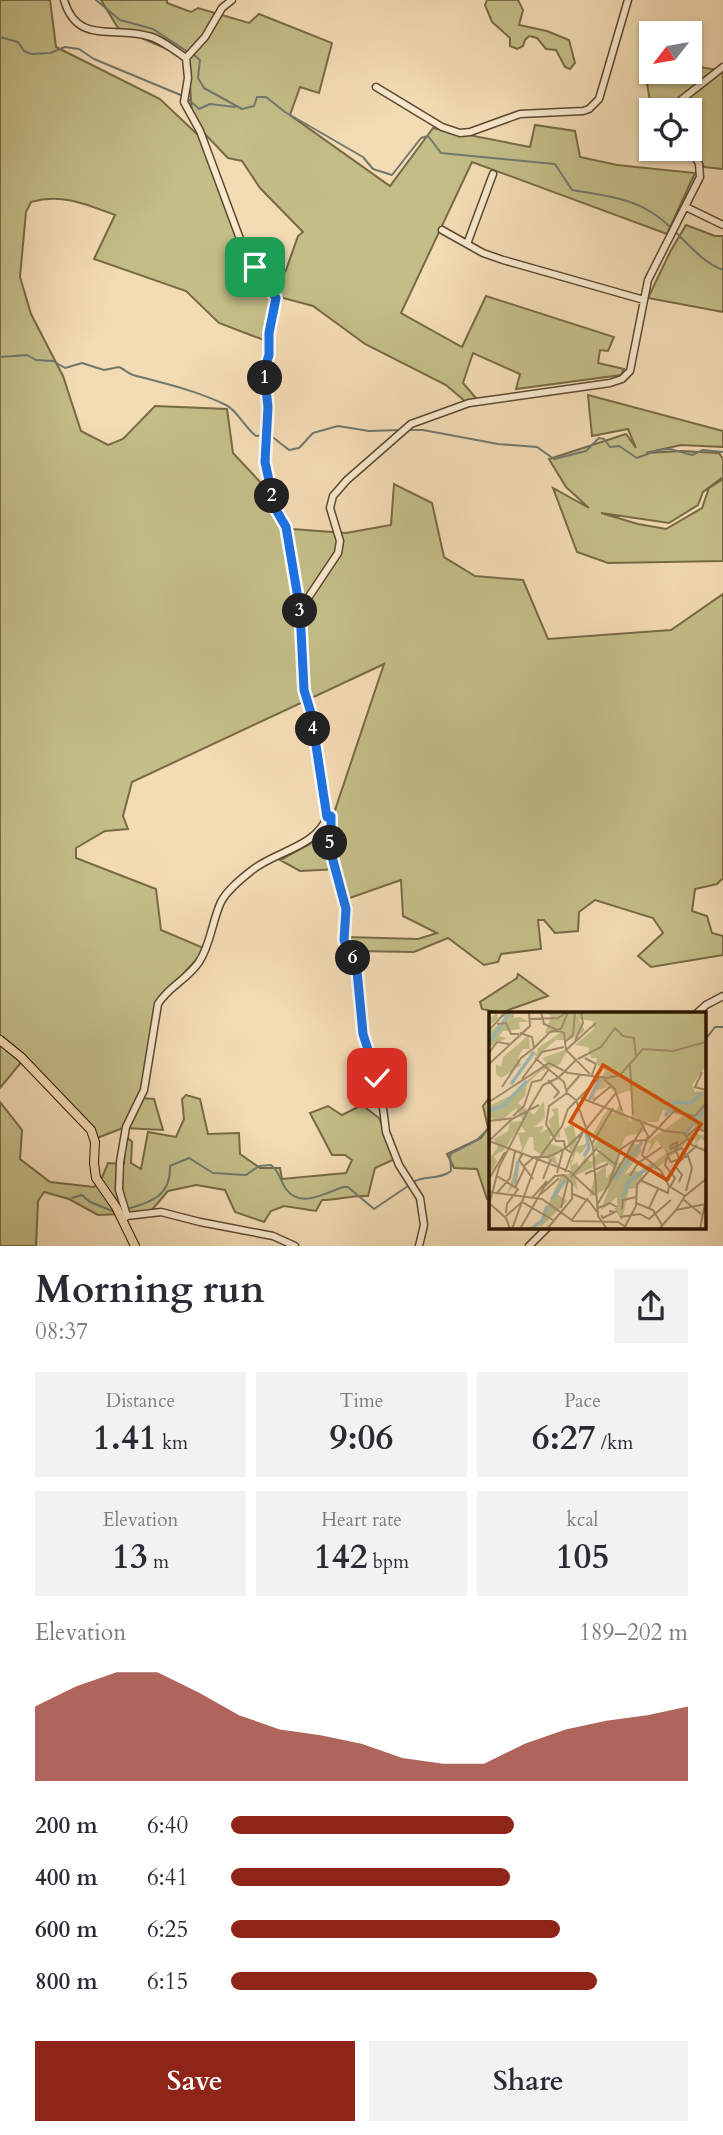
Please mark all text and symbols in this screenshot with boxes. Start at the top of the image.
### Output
north arrow [639,21,702,84]
map controls [639,21,702,161]
button: locate [639,98,702,161]
pin [225,237,285,297]
icon: arrive [236,248,274,286]
pin: 1 [247,360,282,396]
text: 1 [260,364,269,390]
pin: 2 [254,478,290,514]
text: 2 [267,482,276,508]
pin: 3 [282,594,318,628]
text: 3 [295,597,304,623]
pin: 4 [296,712,330,746]
text: 4 [308,715,317,741]
pin: 5 [312,826,348,860]
text: 5 [325,829,334,855]
pin: 6 [336,940,370,976]
text: 6 [348,944,357,970]
inset map [489,1012,706,1228]
pin [347,1048,407,1108]
icon: check [358,1059,396,1097]
text: Morning run [35,1264,265,1316]
button: share [614,1269,688,1343]
text: 08:37 [35,1316,88,1347]
text: Distance [106,1388,175,1414]
text: Time [340,1388,383,1414]
text: Pace [564,1388,601,1414]
text: 1.41 [93,1414,157,1462]
text: 9:06 [330,1414,393,1462]
text: 6:27 [532,1414,596,1462]
text: km [157,1430,188,1456]
text: /km [596,1430,633,1456]
text: Elevation [103,1507,178,1533]
text: Heart rate [321,1507,402,1533]
text: kcal [567,1507,598,1533]
text: 13 [112,1533,148,1581]
text: 142 [314,1533,368,1581]
text: 105 [556,1533,609,1581]
text: m [148,1549,169,1575]
text: bpm [368,1549,409,1575]
text: Elevation [35,1617,126,1648]
text: 189–202 m [579,1617,688,1648]
text: 200 m [35,1810,98,1841]
text: 6:40 [147,1810,188,1841]
text: 400 m [35,1862,98,1893]
text: 6:41 [147,1862,188,1893]
text: 600 m [35,1914,98,1945]
text: 6:25 [147,1914,188,1945]
text: 800 m [35,1966,98,1997]
text: 6:15 [147,1966,188,1997]
button: Save [35,2041,355,2121]
button: Share [369,2041,688,2121]

